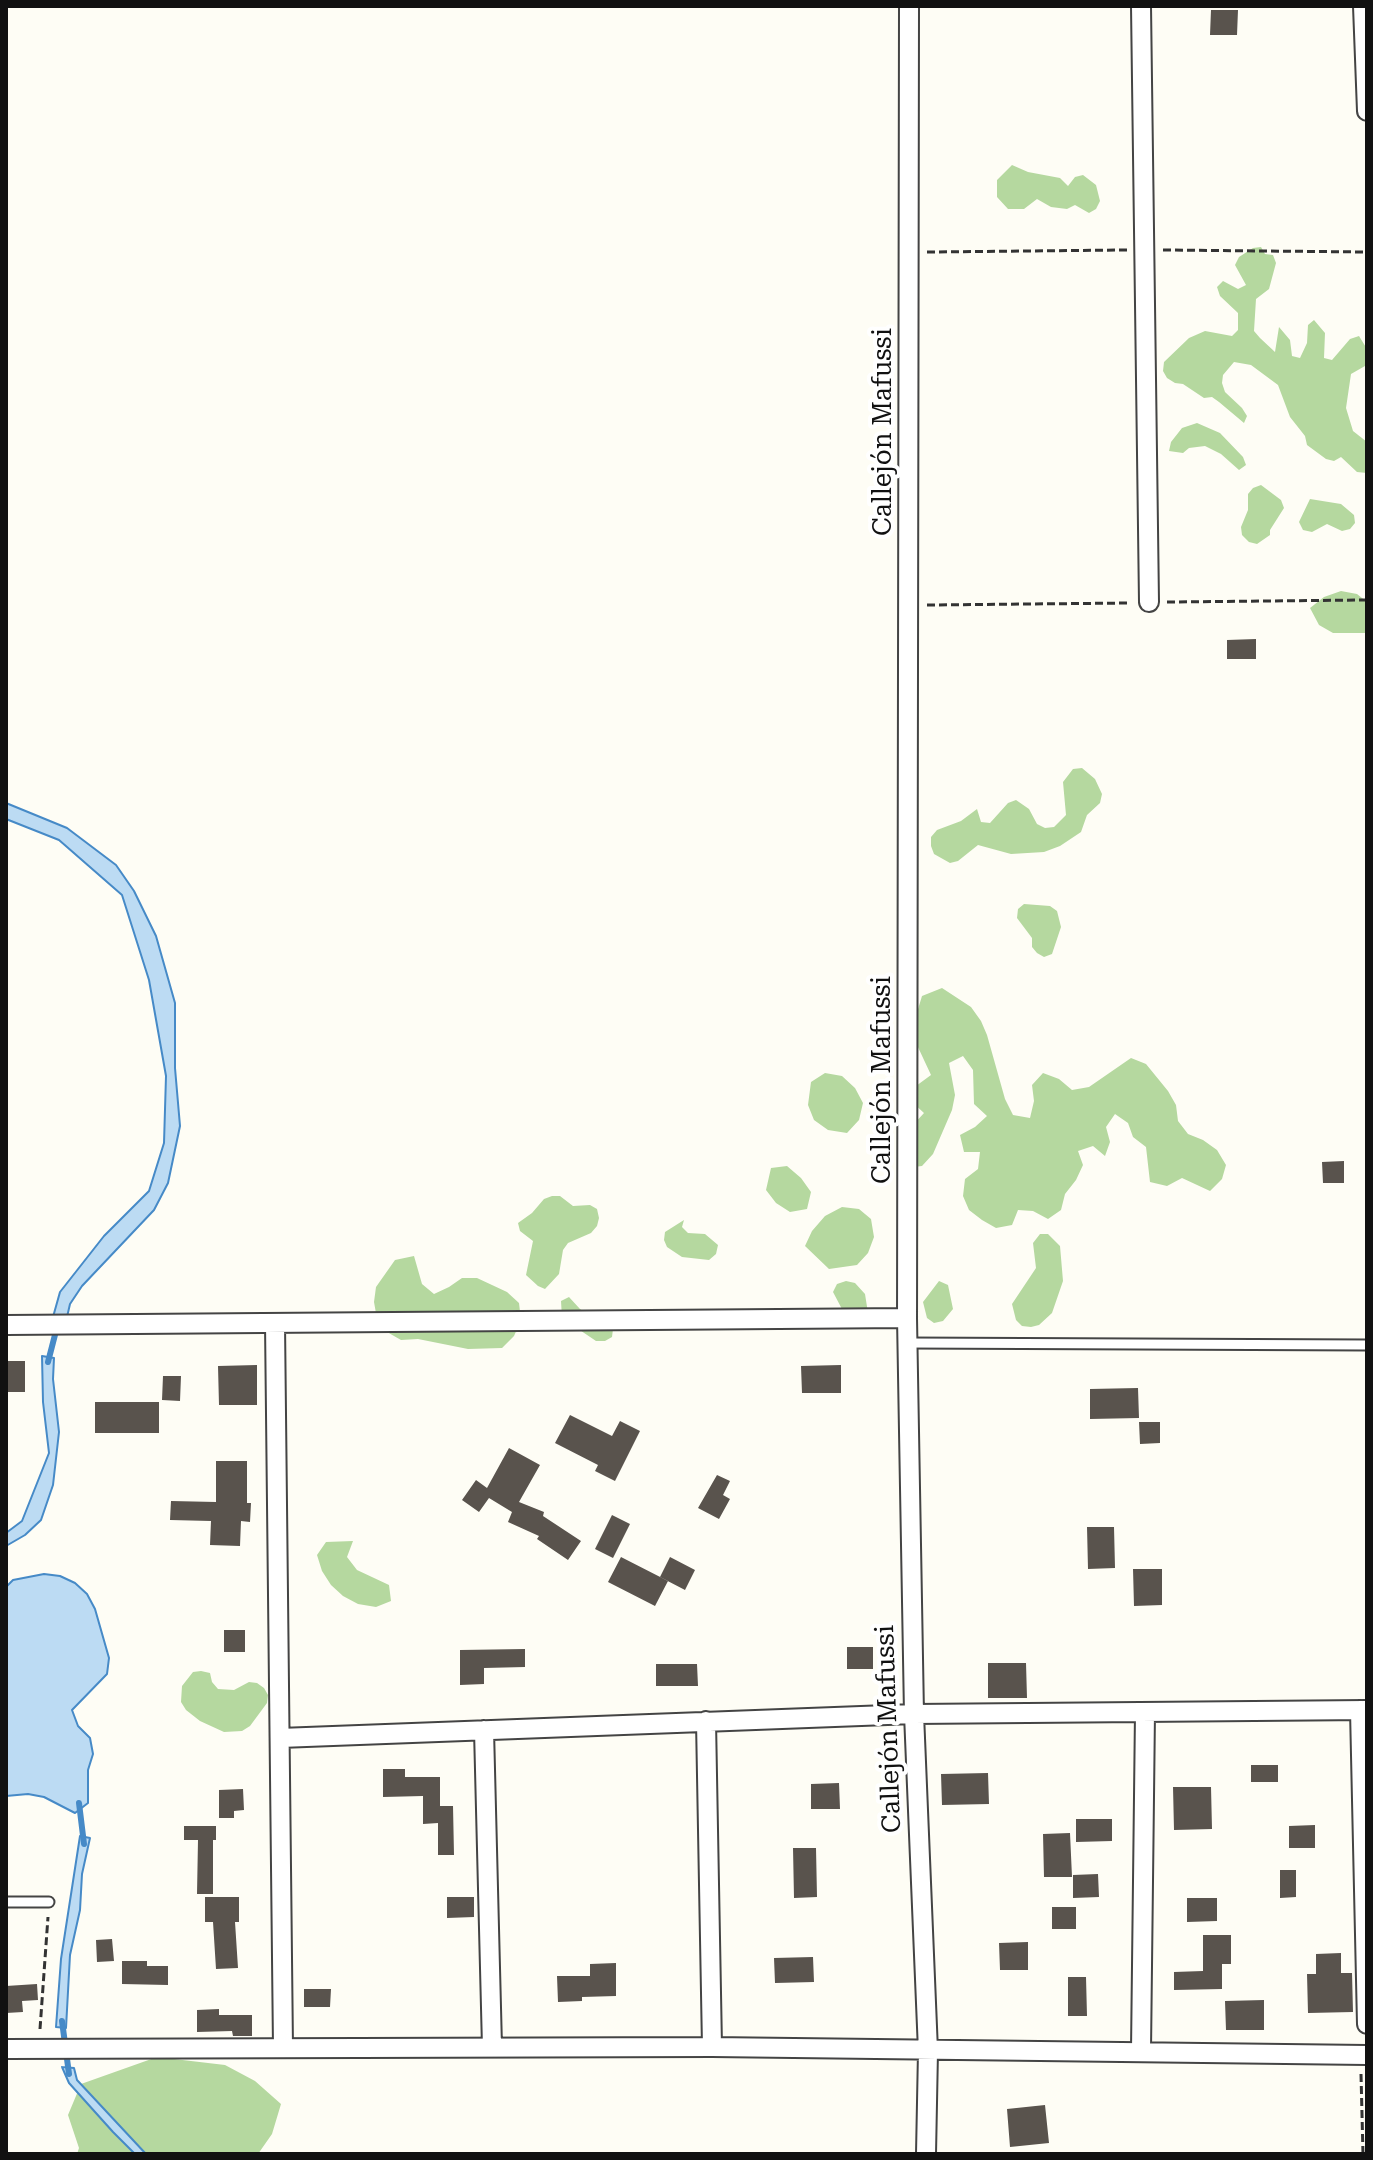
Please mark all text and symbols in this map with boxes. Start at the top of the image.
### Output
street label: Callejón Mafussi [867,328,899,536]
street label: Callejón Mafussi [866,976,898,1184]
street label: Callejón Mafussi [870,1625,908,1833]

